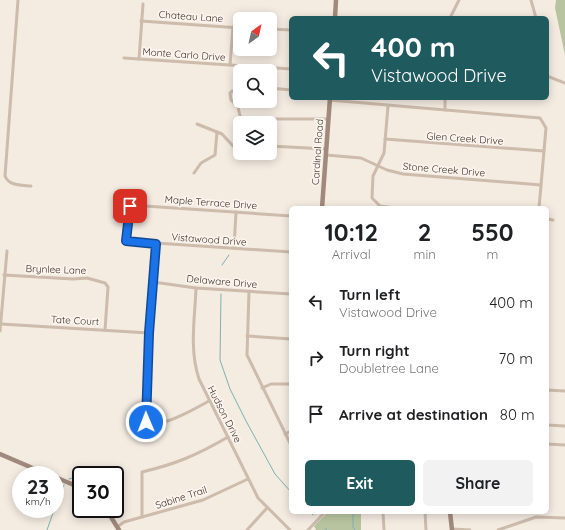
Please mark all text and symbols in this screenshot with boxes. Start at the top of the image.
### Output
street label: Chateau Lane [158,8,224,25]
north arrow [233,12,277,56]
map controls [233,12,277,160]
text: 400 m [371,29,456,64]
icon: left [305,32,357,84]
street label: Monte Carlo Drive [142,45,226,64]
button: search [233,64,277,108]
text: Vistawood Drive [371,64,507,87]
button: layers [233,116,277,160]
street label: Cardinal Road [309,119,326,185]
street label: Glen Creek Drive [426,129,504,148]
street label: Stone Creek Drive [402,159,486,180]
pin [113,189,147,223]
street label: Maple Terrace Drive [164,193,258,212]
icon: arrive [119,195,141,217]
text: 10:12 [324,217,378,247]
text: 2 [418,217,431,247]
text: 550 [471,217,514,247]
street label: Vistawood Drive [171,230,247,249]
text: Arrival [332,246,371,262]
text: min [414,246,436,262]
text: m [486,246,498,262]
street label: Brynlee Lane [25,262,87,277]
street label: Delaware Drive [186,272,258,291]
text: Turn left [339,285,401,304]
icon: left [305,291,327,313]
text: 400 m [489,293,533,312]
text: Vistawood Drive [339,304,437,320]
street label: Tate Court [51,313,100,328]
text: Turn right [339,341,410,360]
icon: right [305,347,327,369]
text: 70 m [499,349,533,368]
text: Doubletree Lane [339,360,439,376]
street label: Hudson Drive [205,384,245,445]
position arrow [125,401,167,443]
icon: arrive [305,403,327,425]
text: Arrive at destination [339,405,488,424]
text: 80 m [500,405,535,424]
button: Exit [305,460,415,506]
button: Share [423,460,533,506]
speed limit sign: 30 [72,466,124,518]
text: 23 [27,474,49,499]
street label: Sabine Trail [154,483,209,512]
text: km/h [25,495,51,508]

